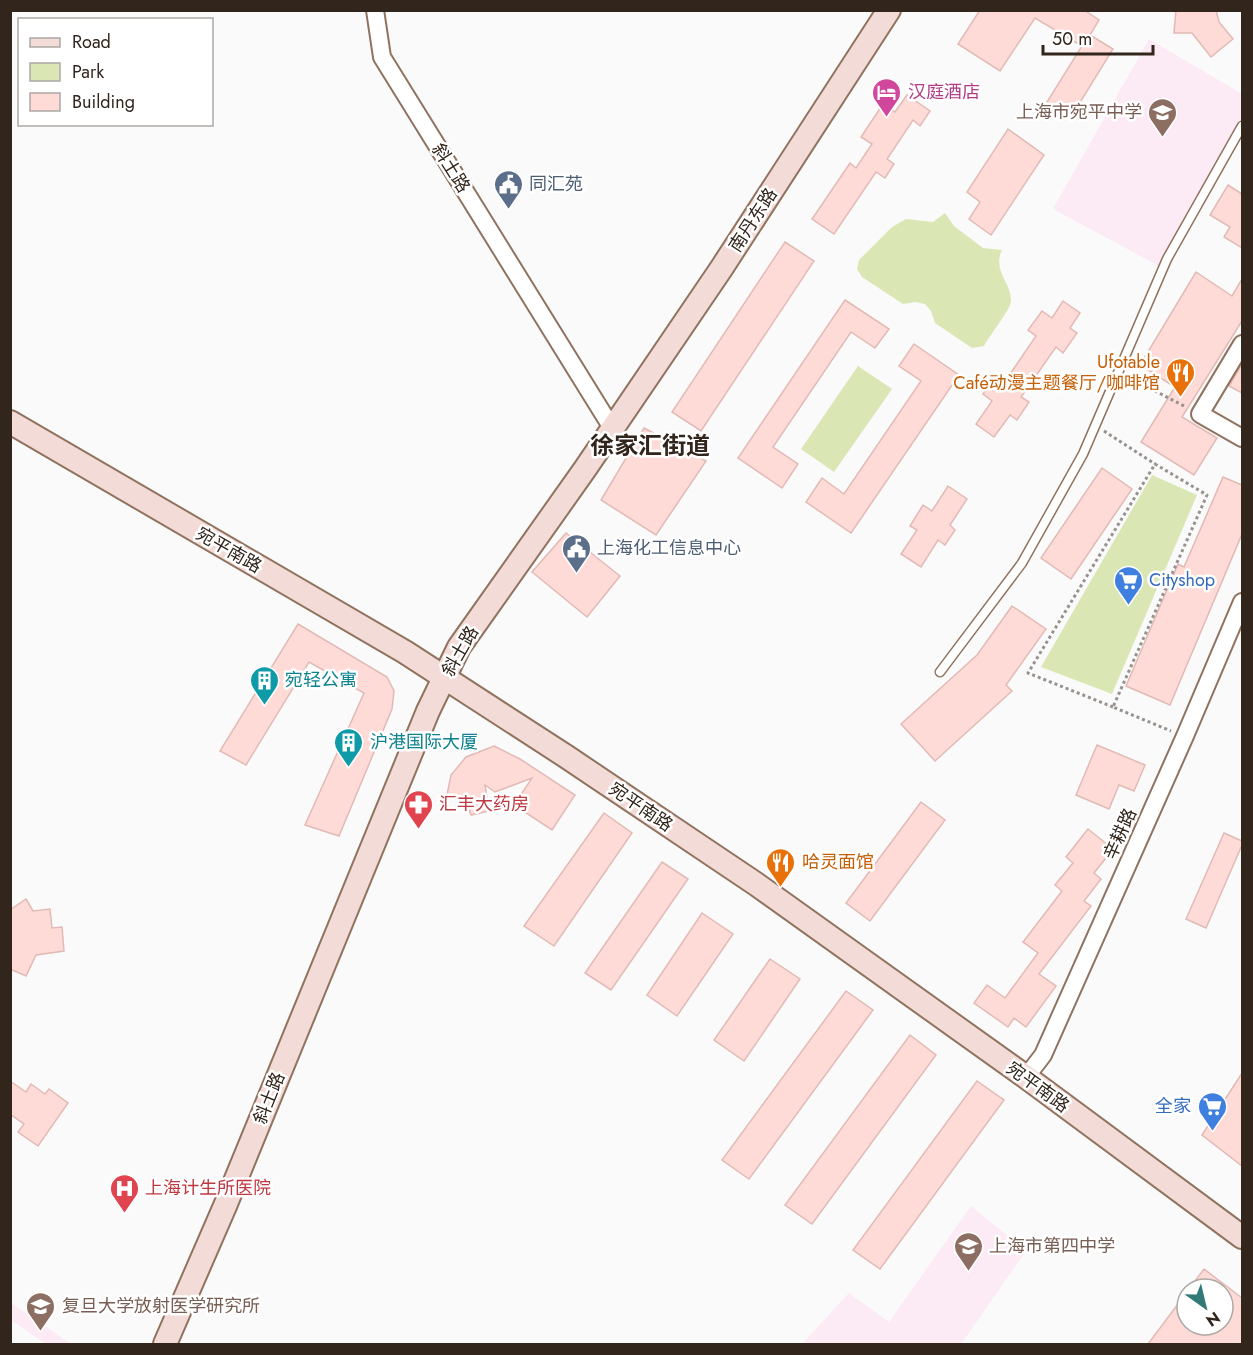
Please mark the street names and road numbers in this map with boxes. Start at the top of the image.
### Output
street label: 斜土路 [426,138,476,198]
street label: 南丹东路 [722,183,784,257]
street label: 宛平南路 [191,521,267,579]
street label: 斜土路 [435,621,485,681]
street label: 宛平南路 [604,776,678,838]
street label: 辛耕路 [1097,804,1143,864]
street label: 宛平南路 [1001,1055,1075,1119]
street label: 斜土路 [247,1068,291,1128]

